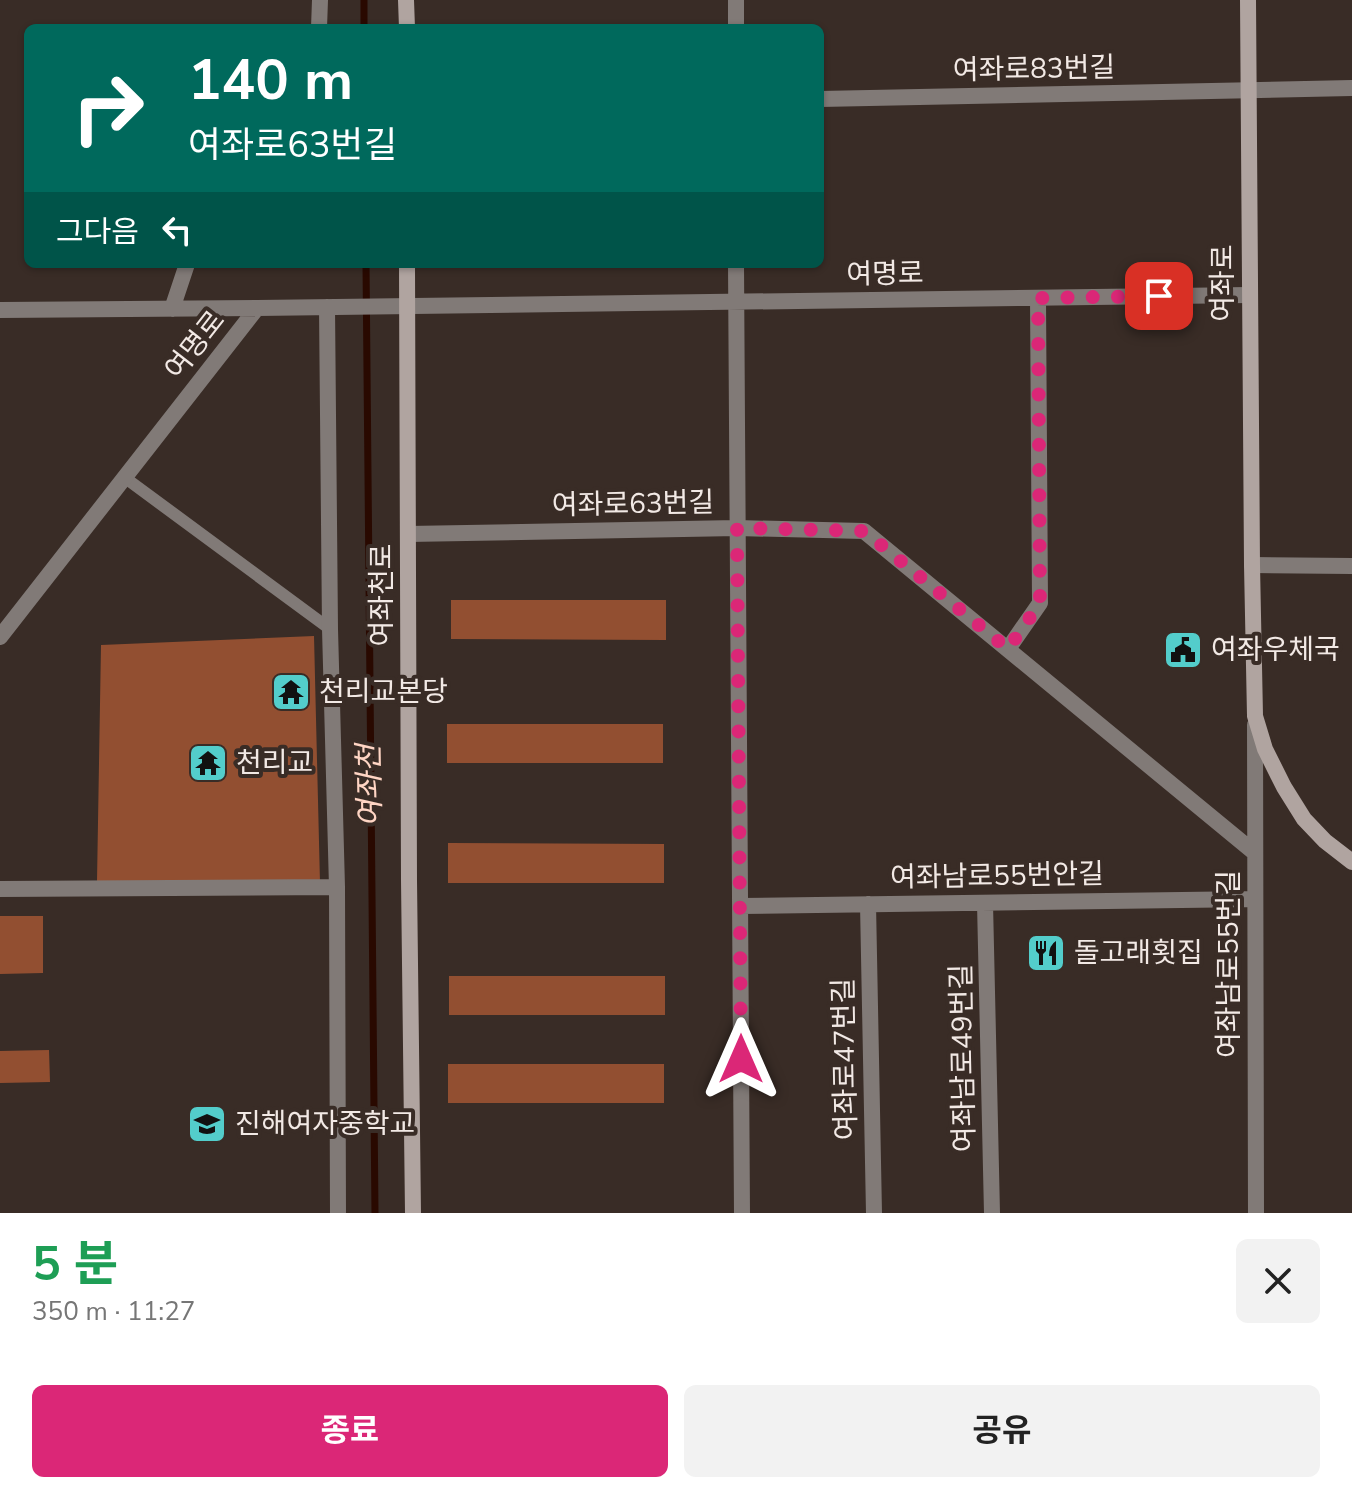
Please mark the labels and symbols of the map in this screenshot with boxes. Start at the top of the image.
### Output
street label: 여좌로83번길 [952,49,1116,89]
street label: 여좌로 [1204,244,1242,322]
street label: 여명로 [846,254,924,294]
pin [1125,262,1193,330]
street label: 여명로 [156,303,234,387]
street label: 여좌로63번길 [551,484,715,524]
street label: 여좌천로 [363,543,401,647]
public building icon: 여좌우체국 [1162,629,1204,671]
place label: 여좌우체국 [1211,631,1340,669]
temple icon: 천리교본당 [270,671,312,713]
place label: 천리교본당 [319,673,448,711]
water label: 여좌천 [349,741,391,828]
temple icon: 천리교 [187,742,229,784]
place label: 천리교 [236,744,313,782]
street label: 여좌남로55번안길 [890,855,1104,897]
street label: 여좌남로55번길 [1210,870,1248,1058]
restaurant icon: 돌고래횟집 [1025,932,1067,974]
place label: 돌고래횟집 [1074,934,1203,972]
street label: 여좌남로49번길 [942,964,984,1152]
street label: 여좌로47번길 [825,977,865,1141]
position arrow [699,1017,783,1101]
school or university icon: 진해여자중학교 [186,1103,228,1145]
place label: 진해여자중학교 [235,1105,415,1143]

